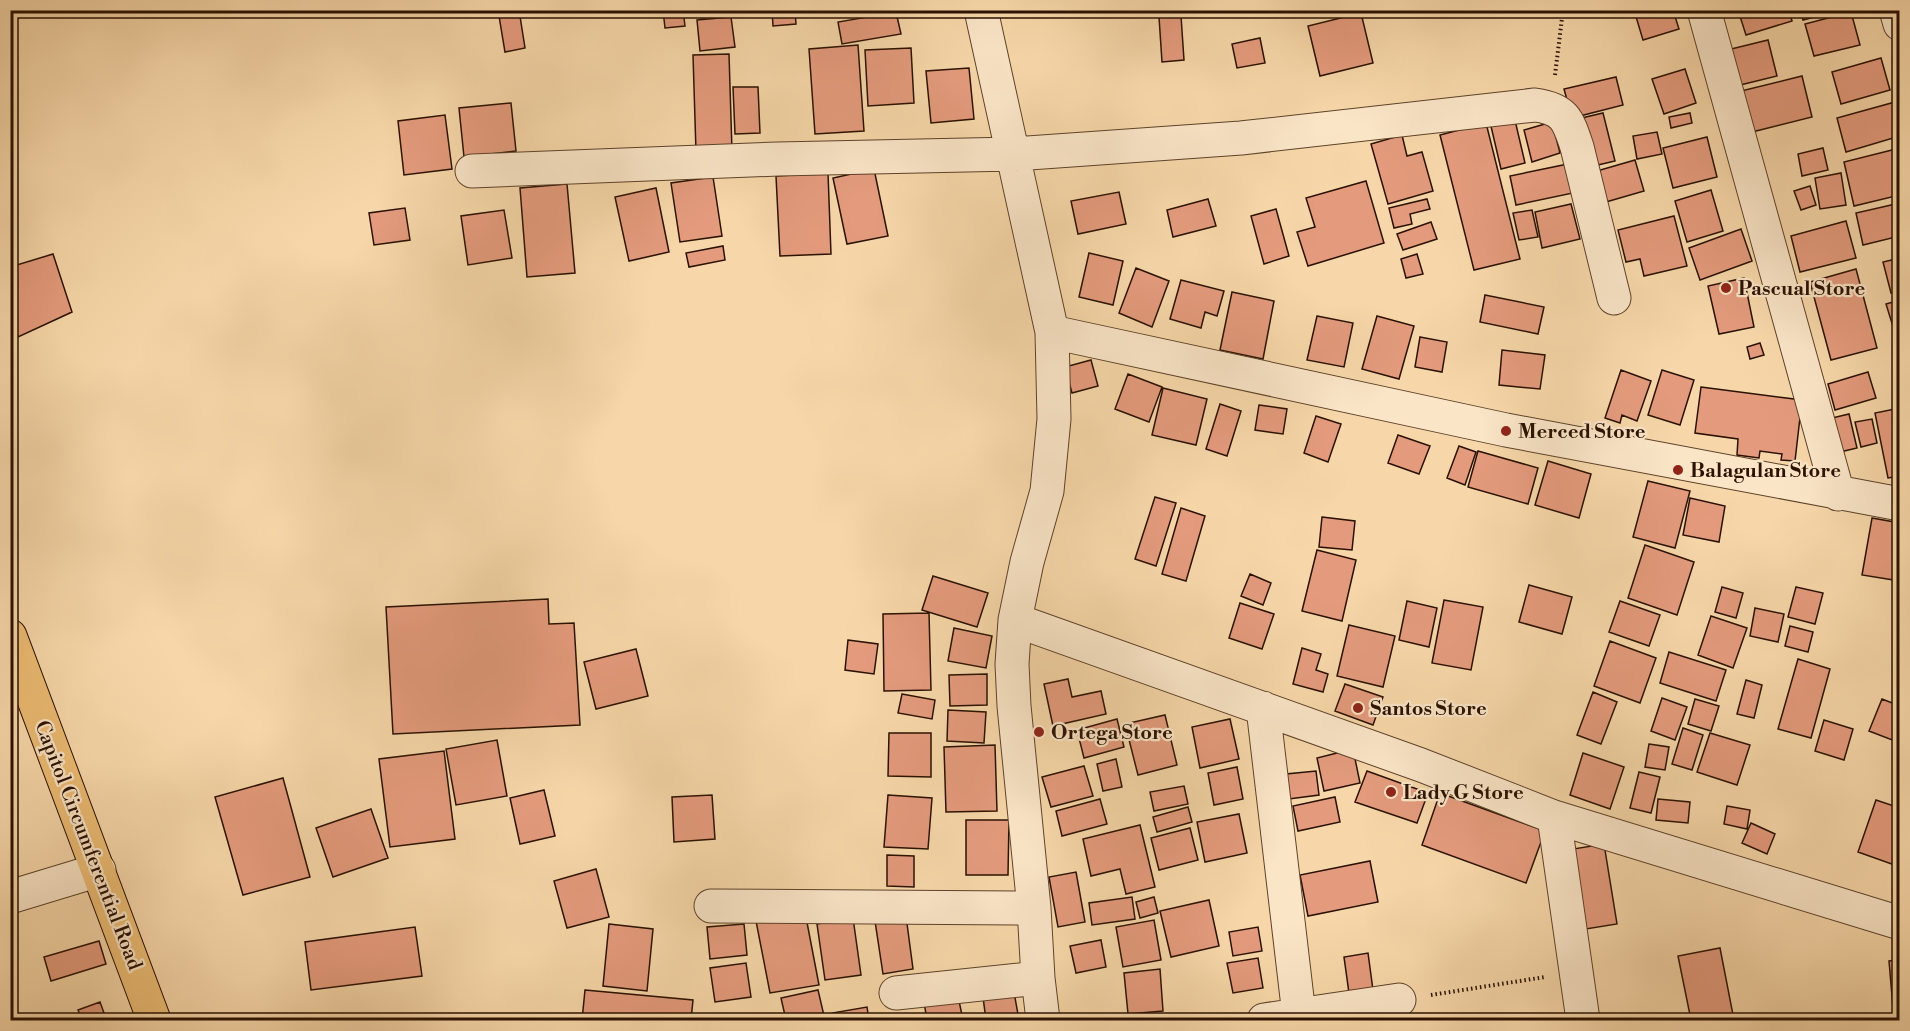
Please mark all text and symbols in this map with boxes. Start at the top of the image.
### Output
place label: Pascual Store [1738,277,1865,302]
marker: Pascual Store [1719,281,1733,295]
place label: Merced Store [1518,420,1646,445]
marker: Merced Store [1499,424,1513,438]
place label: Balagulan Store [1690,459,1841,484]
marker: Balagulan Store [1671,463,1685,477]
place label: Santos Store [1370,697,1487,722]
marker: Santos Store [1351,701,1365,715]
street label: Capitol Circumferential Road [28,717,147,974]
place label: Ortega Store [1051,721,1173,746]
marker: Ortega Store [1032,725,1046,739]
place label: Lady G Store [1403,781,1524,806]
marker: Lady G Store [1384,785,1398,799]

